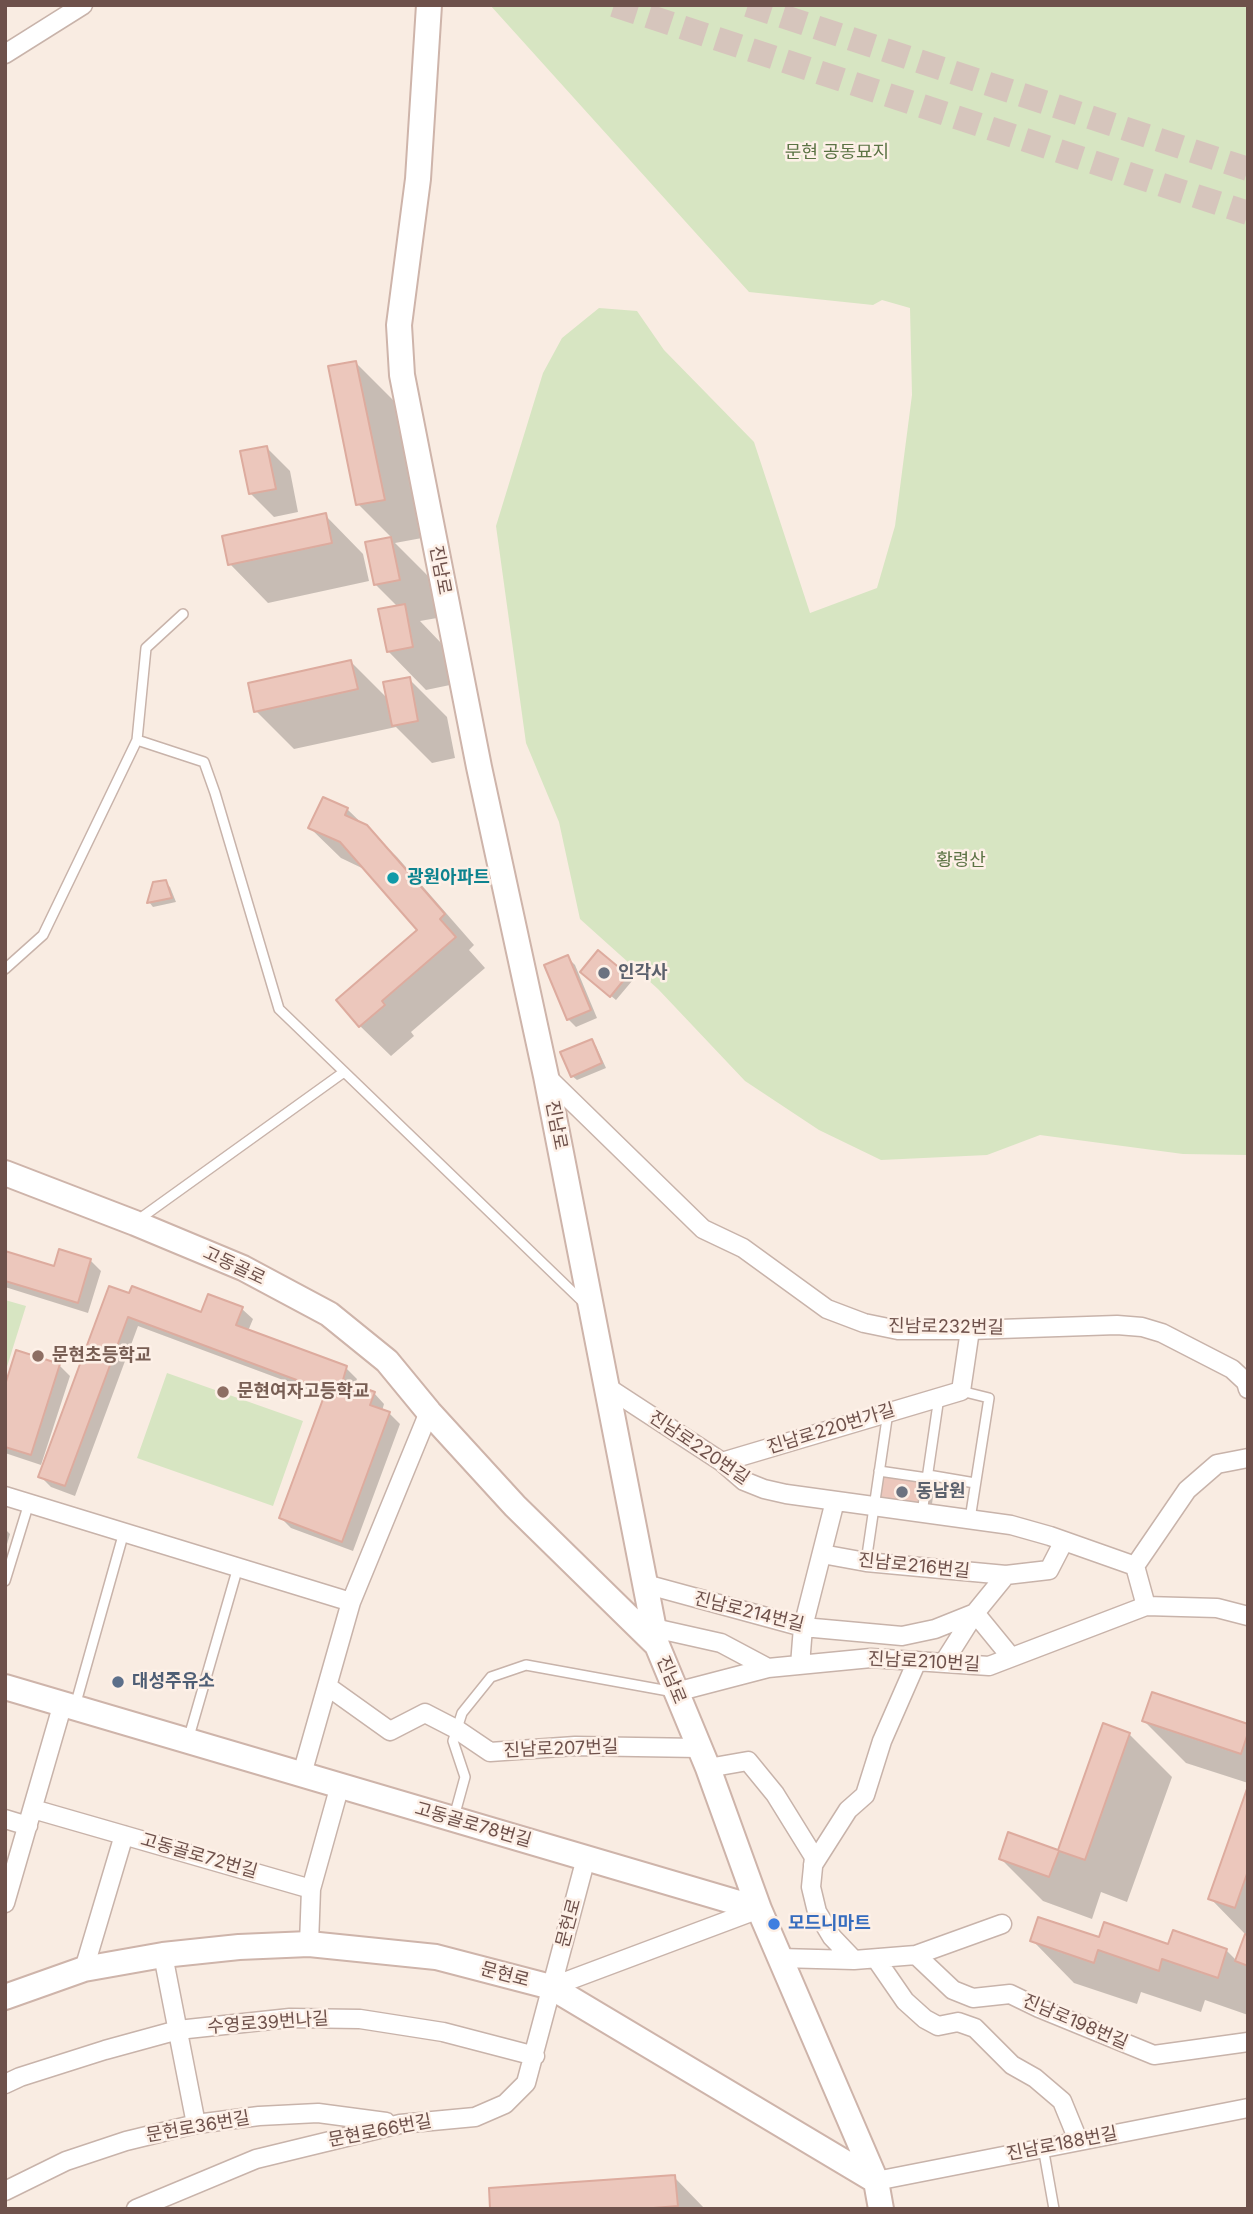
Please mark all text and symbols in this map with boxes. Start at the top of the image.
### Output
park label: 문현 공동묘지 [785,142,889,164]
street label: 진남로 [425,544,455,596]
park label: 황령산 [936,850,986,872]
place label: 광원아파트 [407,867,490,889]
marker: 광원아파트 [385,870,401,886]
place label: 인각사 [618,962,668,984]
marker: 인각사 [596,965,612,981]
street label: 진남로 [541,1099,571,1151]
street label: 고동골로 [199,1242,269,1290]
street label: 진남로232번길 [888,1315,1004,1339]
place label: 문현초등학교 [52,1345,151,1367]
marker: 문현초등학교 [30,1348,46,1364]
place label: 문현여자고등학교 [237,1381,369,1403]
marker: 문현여자고등학교 [215,1384,231,1400]
street label: 진남로220번가길 [764,1399,898,1459]
street label: 진남로220번길 [645,1407,753,1489]
place label: 동남원 [916,1481,966,1503]
marker: 동남원 [894,1484,910,1500]
street label: 진남로216번길 [857,1549,971,1583]
street label: 진남로214번길 [692,1588,806,1636]
street label: 진남로210번길 [867,1648,981,1676]
street label: 진남로 [652,1653,690,1707]
place label: 대성주유소 [132,1671,215,1693]
marker: 대성주유소 [110,1674,126,1690]
street label: 진남로207번길 [503,1736,619,1762]
street label: 고동골로78번길 [412,1798,534,1852]
street label: 고동골로72번길 [138,1829,260,1883]
street label: 문헌로 [552,1896,586,1950]
place label: 모드니마트 [788,1913,871,1935]
marker: 모드니마트 [766,1916,782,1932]
street label: 문현로 [478,1958,532,1992]
street label: 진남로198번길 [1019,1990,1131,2054]
street label: 수영로39번나길 [207,2008,329,2038]
street label: 문헌로36번길 [144,2107,252,2147]
street label: 문현로66번길 [326,2110,434,2152]
street label: 진남로188번길 [1005,2123,1119,2165]

